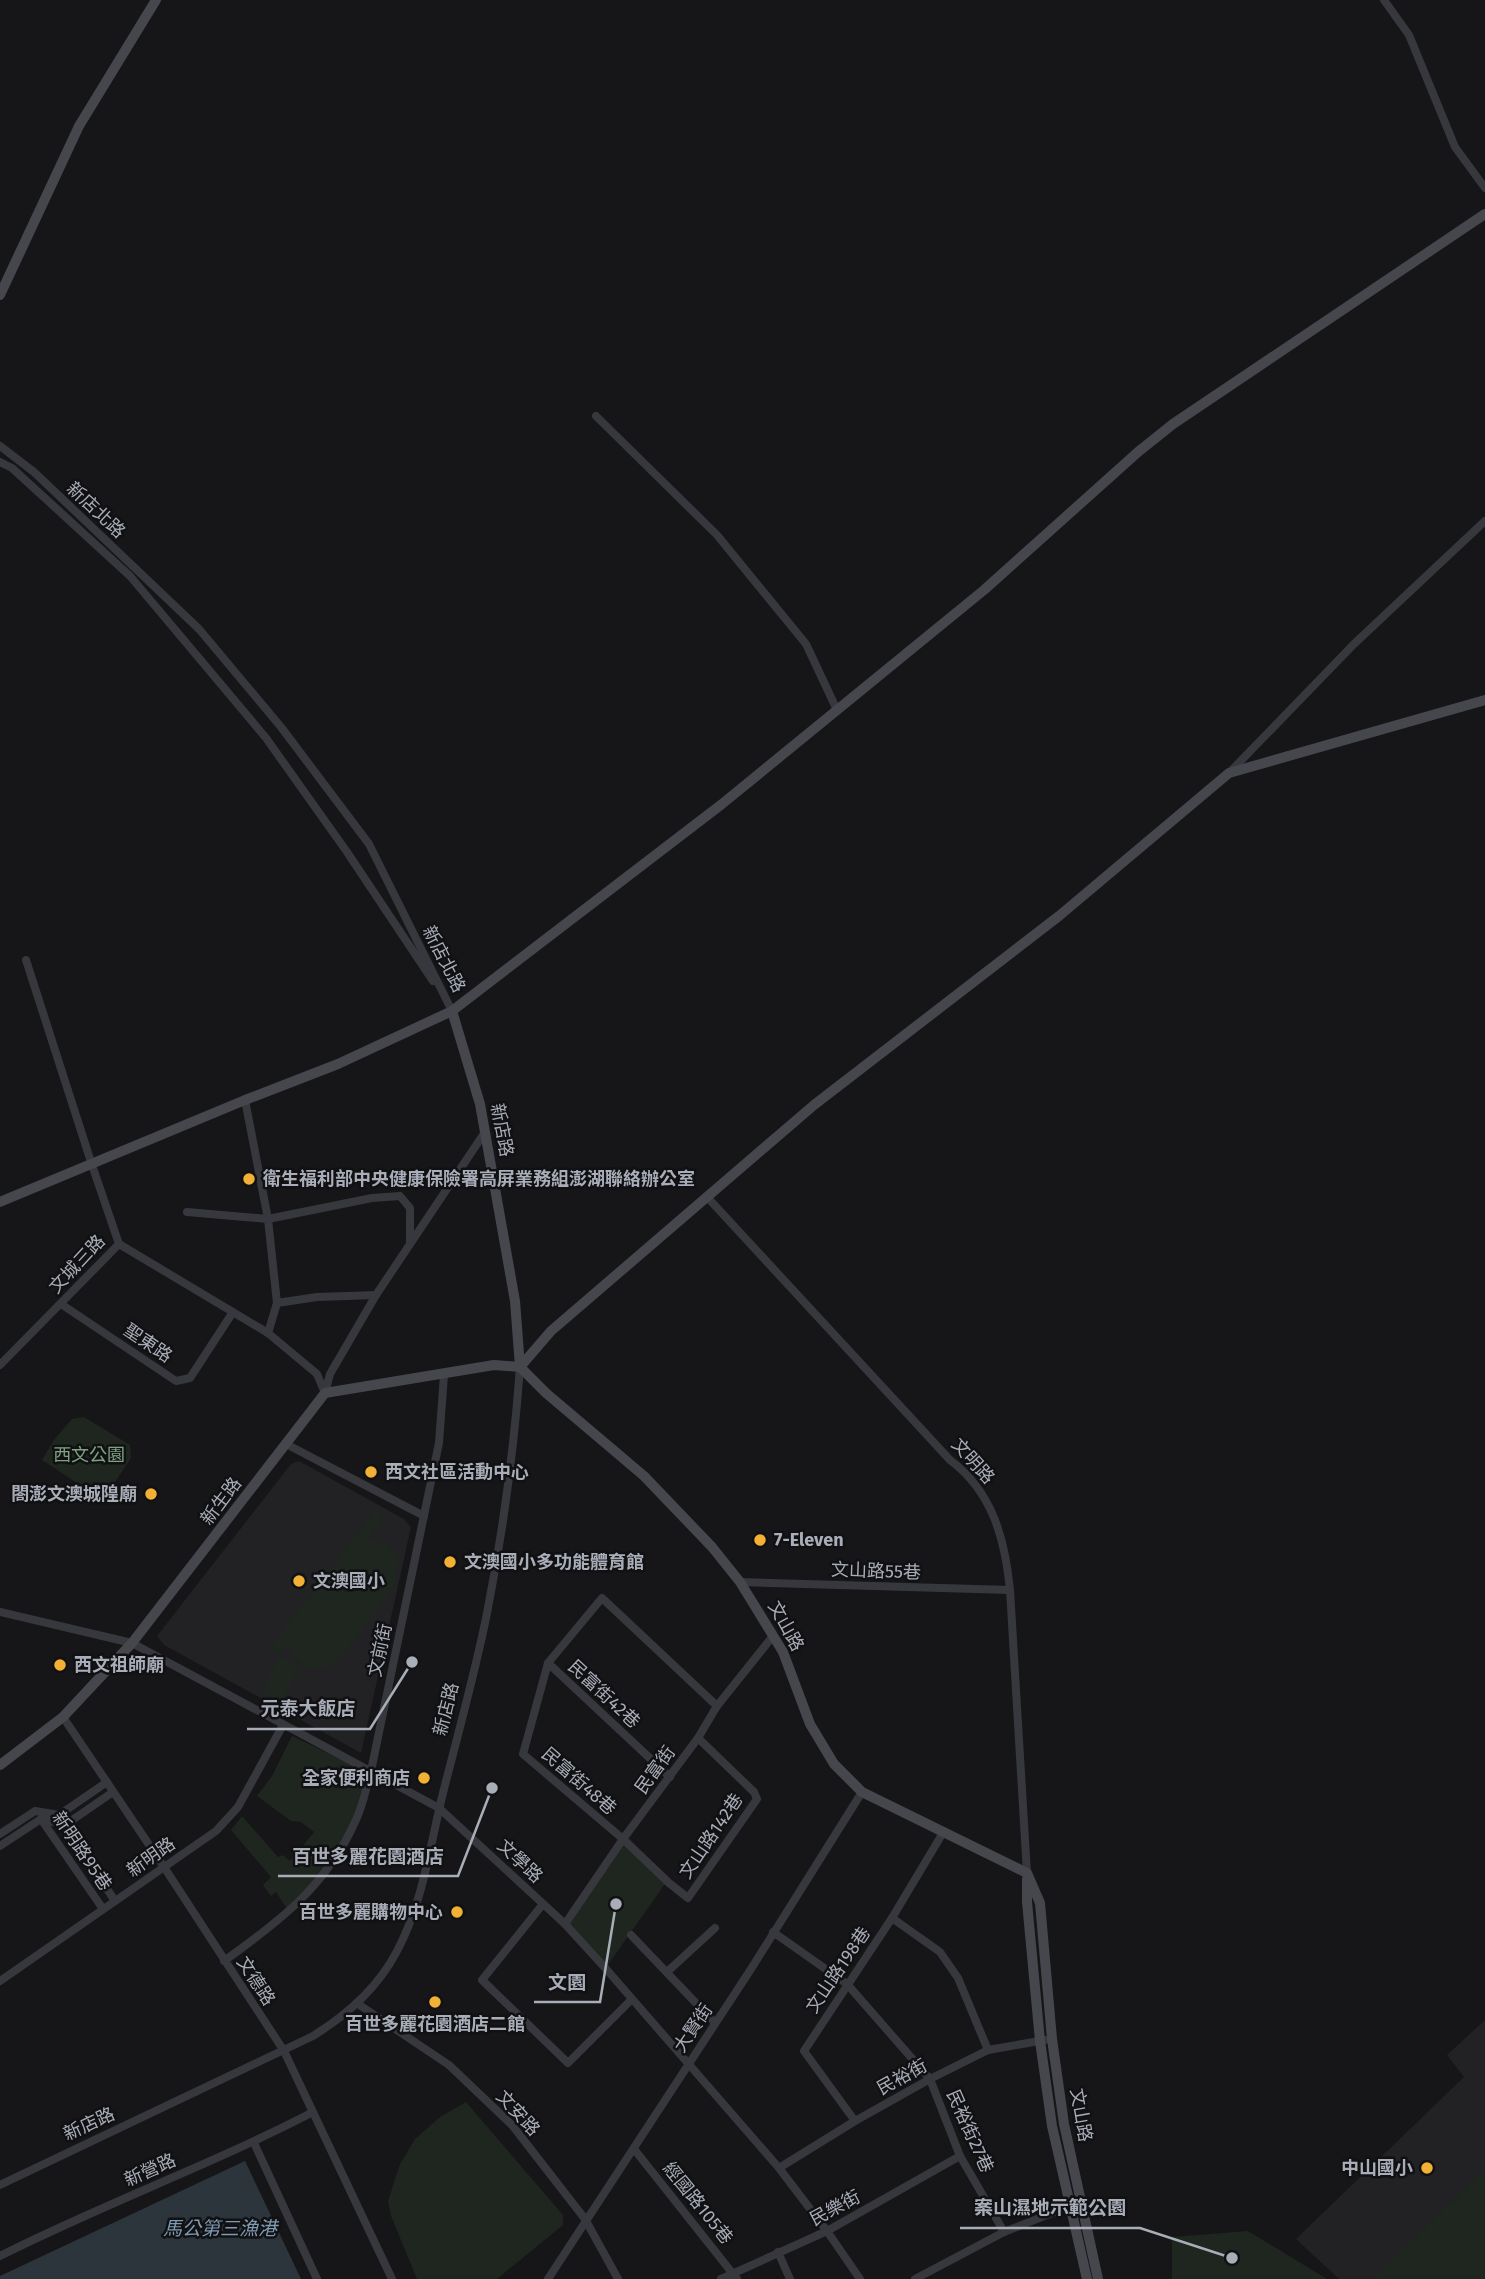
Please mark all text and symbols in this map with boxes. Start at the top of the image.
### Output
street label: 新店北路 [62,477,130,543]
street label: 新店北路 [418,922,470,996]
street label: 新店路 [486,1101,518,1159]
place label: 衛生福利部中央健康保險署高屏業務組澎湖聯絡辦公室 [262,1168,695,1190]
marker: 衛生福利部中央健康保險署高屏業務組澎湖聯絡辦公室 [241,1171,257,1187]
street label: 文城三路 [44,1230,110,1298]
street label: 聖東路 [119,1319,177,1367]
street label: 文明路 [947,1434,999,1488]
park label: 西文公園 [53,1444,125,1466]
place label: 西文社區活動中心 [385,1461,529,1483]
marker: 西文社區活動中心 [363,1464,379,1480]
street label: 新生路 [196,1473,246,1529]
place label: 閤澎文澳城隍廟 [11,1483,137,1505]
marker: 閤澎文澳城隍廟 [143,1486,159,1502]
place label: 7-Eleven [774,1529,844,1551]
marker: 7-Eleven [752,1532,768,1548]
place label: 文澳國小多功能體育館 [464,1551,644,1573]
marker: 文澳國小多功能體育館 [442,1554,458,1570]
street label: 文山路55巷 [831,1558,921,1584]
place label: 文澳國小 [313,1570,385,1592]
marker: 文澳國小 [291,1573,307,1589]
street label: 文山路 [763,1597,809,1655]
street label: 文前街 [364,1621,396,1679]
place label: 西文祖師廟 [74,1654,164,1676]
street label: 民富街42巷 [564,1655,644,1733]
marker: 西文祖師廟 [52,1657,68,1673]
street label: 新店路 [429,1680,463,1738]
callout: 元泰大飯店 [247,1689,370,1729]
text: 元泰大飯店 [260,1697,356,1720]
street label: 民富街 [630,1742,680,1798]
street label: 民富街48巷 [537,1743,621,1819]
place label: 全家便利商店 [302,1767,410,1789]
marker: 全家便利商店 [416,1770,432,1786]
street label: 文山路142巷 [675,1789,747,1883]
street label: 新明路95巷 [48,1807,116,1895]
street label: 新明路 [123,1833,179,1881]
street label: 文學路 [493,1835,547,1887]
callout: 百世多麗花園酒店 [278,1836,458,1876]
text: 百世多麗花園酒店 [292,1845,444,1868]
place label: 百世多麗購物中心 [299,1901,443,1923]
marker: 百世多麗購物中心 [449,1904,465,1920]
street label: 文山路198巷 [801,1923,875,2017]
street label: 文德路 [232,1952,280,2010]
callout: 文園 [534,1962,600,2002]
text: 文園 [548,1971,586,1994]
marker: 百世多麗花園酒店二館 [427,1994,443,2010]
street label: 大賢街 [669,1999,717,2057]
place label: 百世多麗花園酒店二館 [345,2013,525,2035]
street label: 民裕街 [873,2054,931,2100]
street label: 文安路 [492,2086,544,2140]
street label: 民裕街27巷 [942,2086,998,2176]
street label: 文山路 [1065,2087,1097,2143]
street label: 新店路 [60,2103,118,2145]
street label: 新營路 [121,2149,179,2191]
place label: 中山國小 [1341,2157,1413,2179]
street label: 經國路105巷 [658,2158,738,2248]
marker: 中山國小 [1419,2160,1435,2176]
street label: 民樂街 [806,2186,864,2230]
callout: 案山濕地示範公園 [960,2188,1140,2228]
text: 案山濕地示範公園 [974,2196,1126,2219]
water label: 馬公第三漁港 [163,2217,280,2240]

